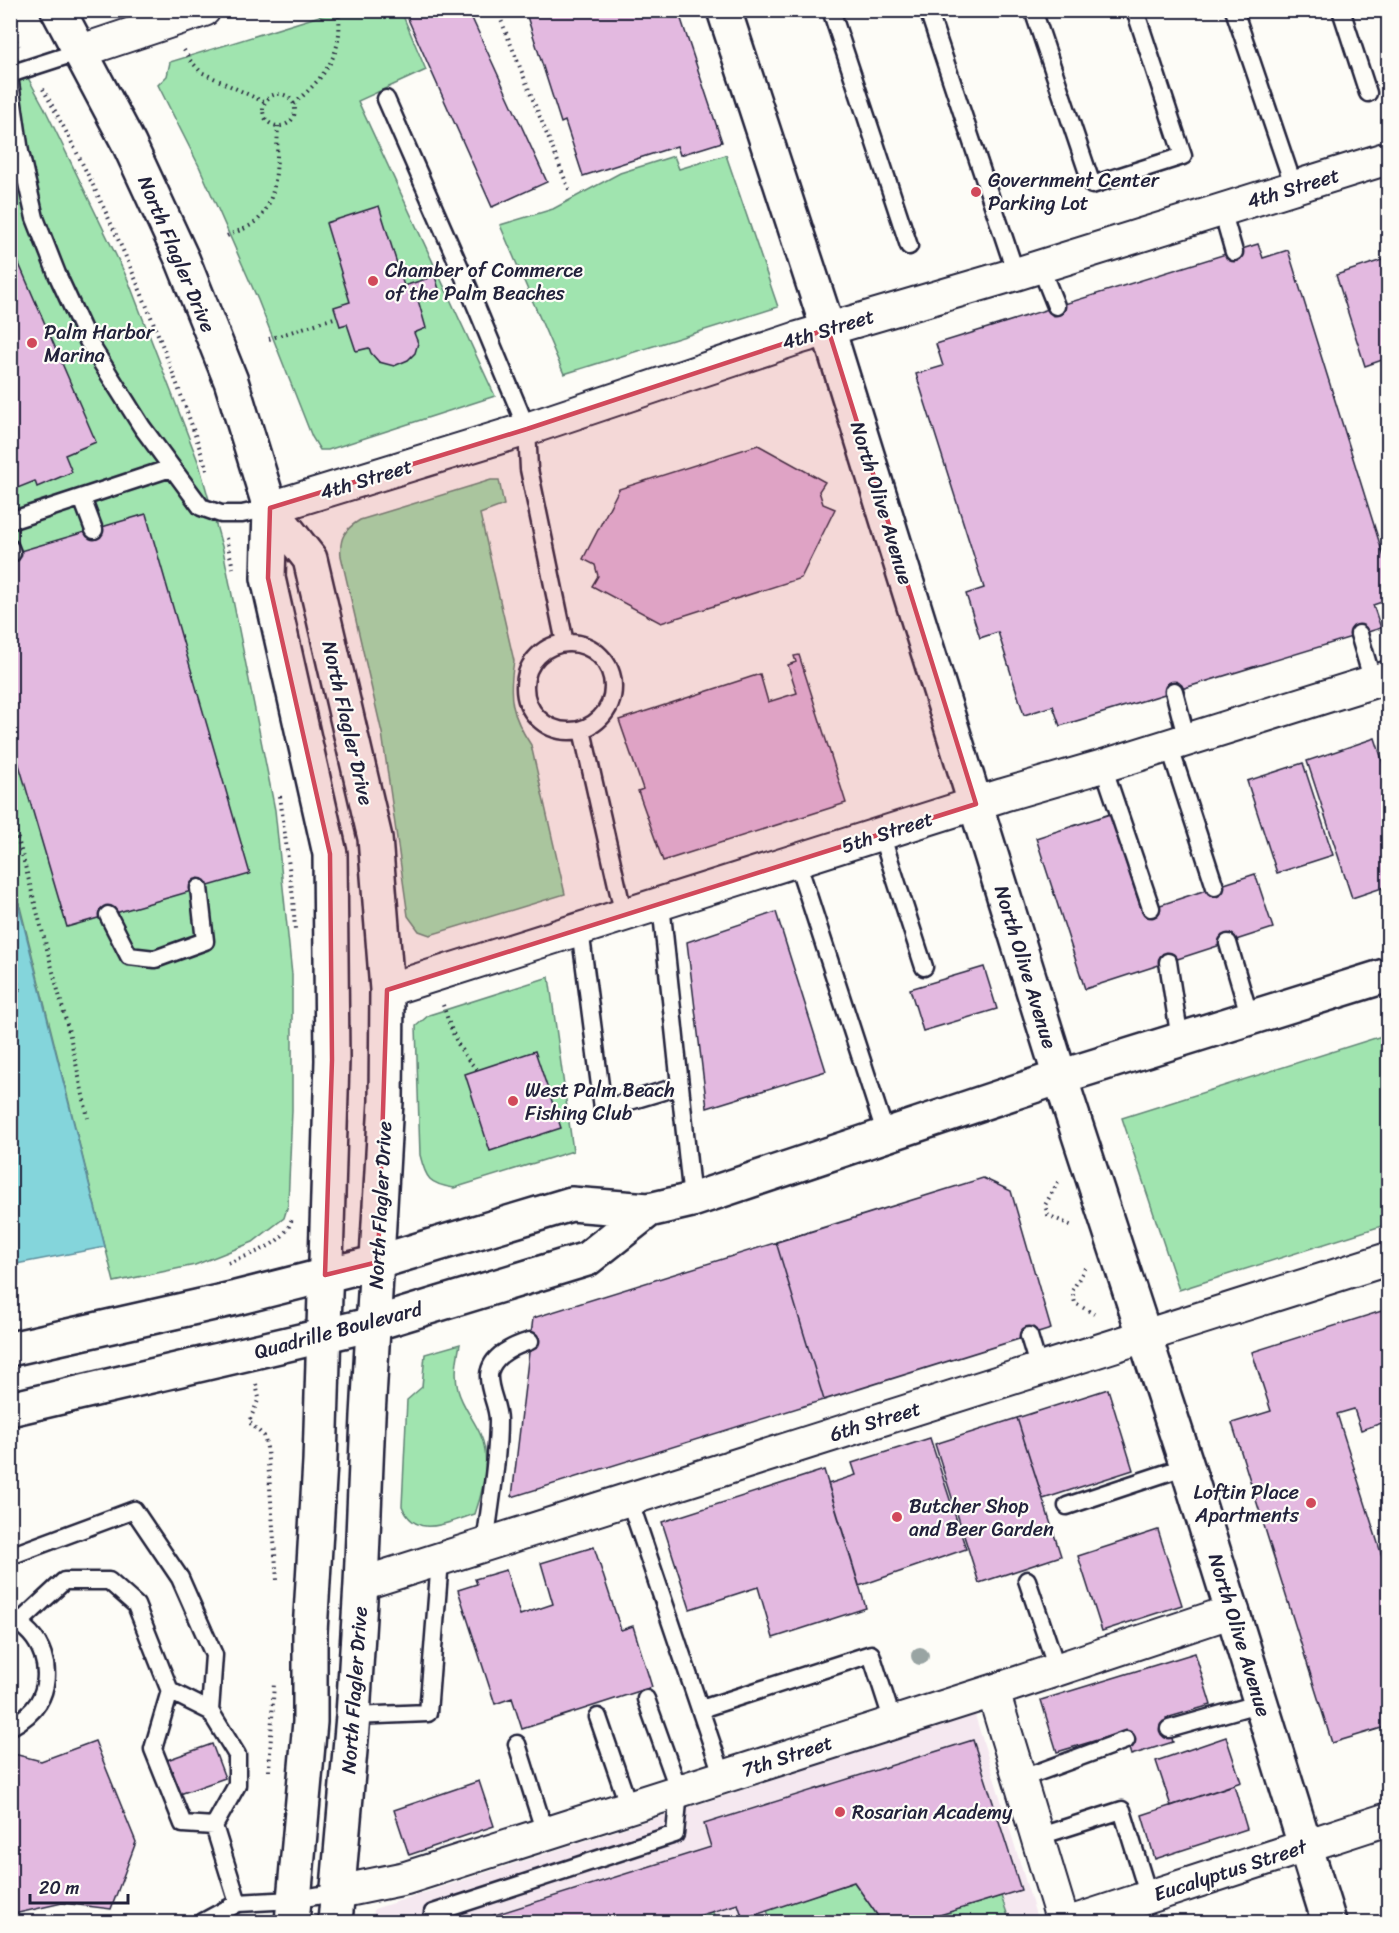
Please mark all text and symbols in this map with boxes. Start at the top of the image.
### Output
street label: 4th Street [1243,158,1344,219]
place label: Government Center Parking Lot [988,163,1160,221]
street label: North Flagler Drive [128,170,225,338]
marker: Government Center Parking Lot [969,185,983,199]
place label: Chamber of Commerce of the Palm Beaches [385,253,583,311]
marker: Chamber of Commerce of the Palm Beaches [366,274,380,288]
street label: 4th Street [778,299,879,360]
place label: Palm Harbor Marina [44,315,156,373]
marker: Palm Harbor Marina [25,336,39,350]
street label: North Olive Avenue [840,417,923,589]
street label: 4th Street [316,449,417,510]
street label: North Flagler Drive [312,637,383,809]
street label: 5th Street [837,801,938,864]
street label: North Olive Avenue [984,881,1067,1053]
place label: West Palm Beach Fishing Club [525,1073,675,1131]
marker: West Palm Beach Fishing Club [506,1094,520,1108]
street label: North Flagler Drive [359,1120,402,1290]
street label: Quadrille Boulevard [250,1291,427,1370]
street label: 6th Street [825,1391,925,1452]
place label: Loftin Place Apartments [1194,1475,1300,1533]
place label: Butcher Shop and Beer Garden [909,1489,1054,1547]
marker: Loftin Place Apartments [1304,1496,1318,1510]
marker: Butcher Shop and Beer Garden [890,1510,904,1524]
street label: North Olive Avenue [1198,1549,1281,1721]
street label: North Flagler Drive [331,1605,378,1775]
street label: 7th Street [737,1725,837,1788]
place label: Rosarian Academy [852,1795,1013,1830]
marker: Rosarian Academy [833,1805,847,1819]
street label: Eucalyptus Street [1149,1829,1312,1912]
scale bar [30,1867,128,1905]
text: 20 m [39,1872,79,1904]

